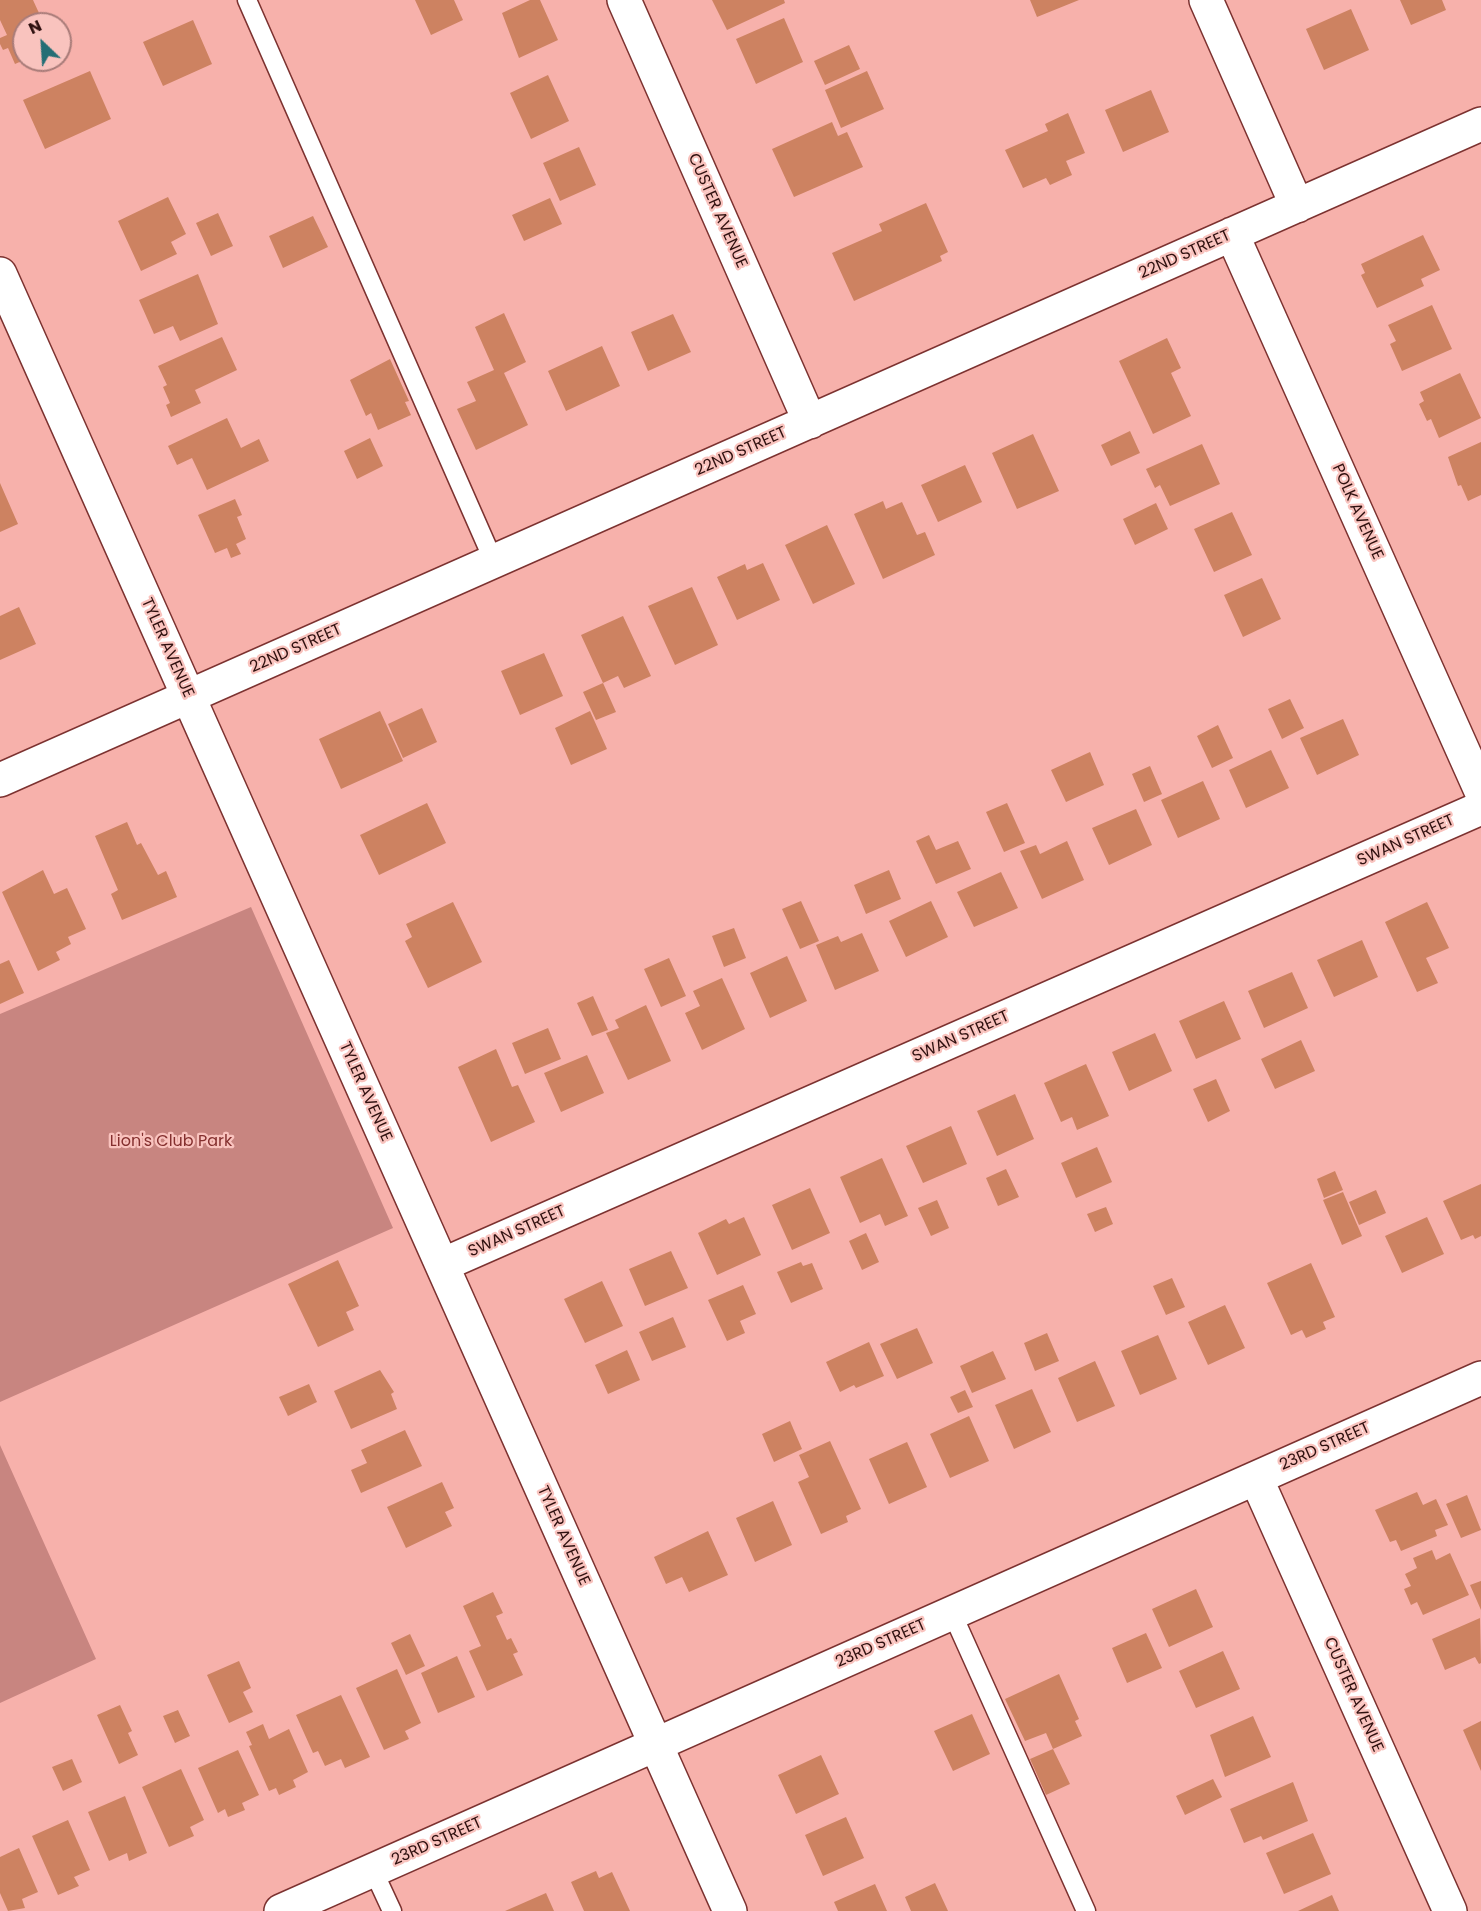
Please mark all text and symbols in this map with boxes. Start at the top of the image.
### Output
north arrow [12,12,72,72]
text: N [25,14,45,40]
street label: CUSTER AVENUE [683,151,751,271]
street label: 22ND STREET [1136,226,1234,284]
street label: 22ND STREET [692,423,790,481]
street label: POLK AVENUE [1327,461,1387,563]
street label: TYLER AVENUE [136,595,198,701]
street label: 22ND STREET [247,620,345,678]
street label: SWAN STREET [1355,811,1457,871]
street label: SWAN STREET [910,1007,1012,1067]
street label: TYLER AVENUE [334,1039,396,1145]
park label: Lion's Club Park [110,1132,232,1152]
street label: SWAN STREET [466,1202,568,1262]
street label: 23RD STREET [1277,1419,1373,1475]
street label: TYLER AVENUE [532,1483,594,1589]
street label: 23RD STREET [833,1616,929,1672]
street label: CUSTER AVENUE [1319,1635,1387,1755]
street label: 23RD STREET [389,1814,485,1870]

